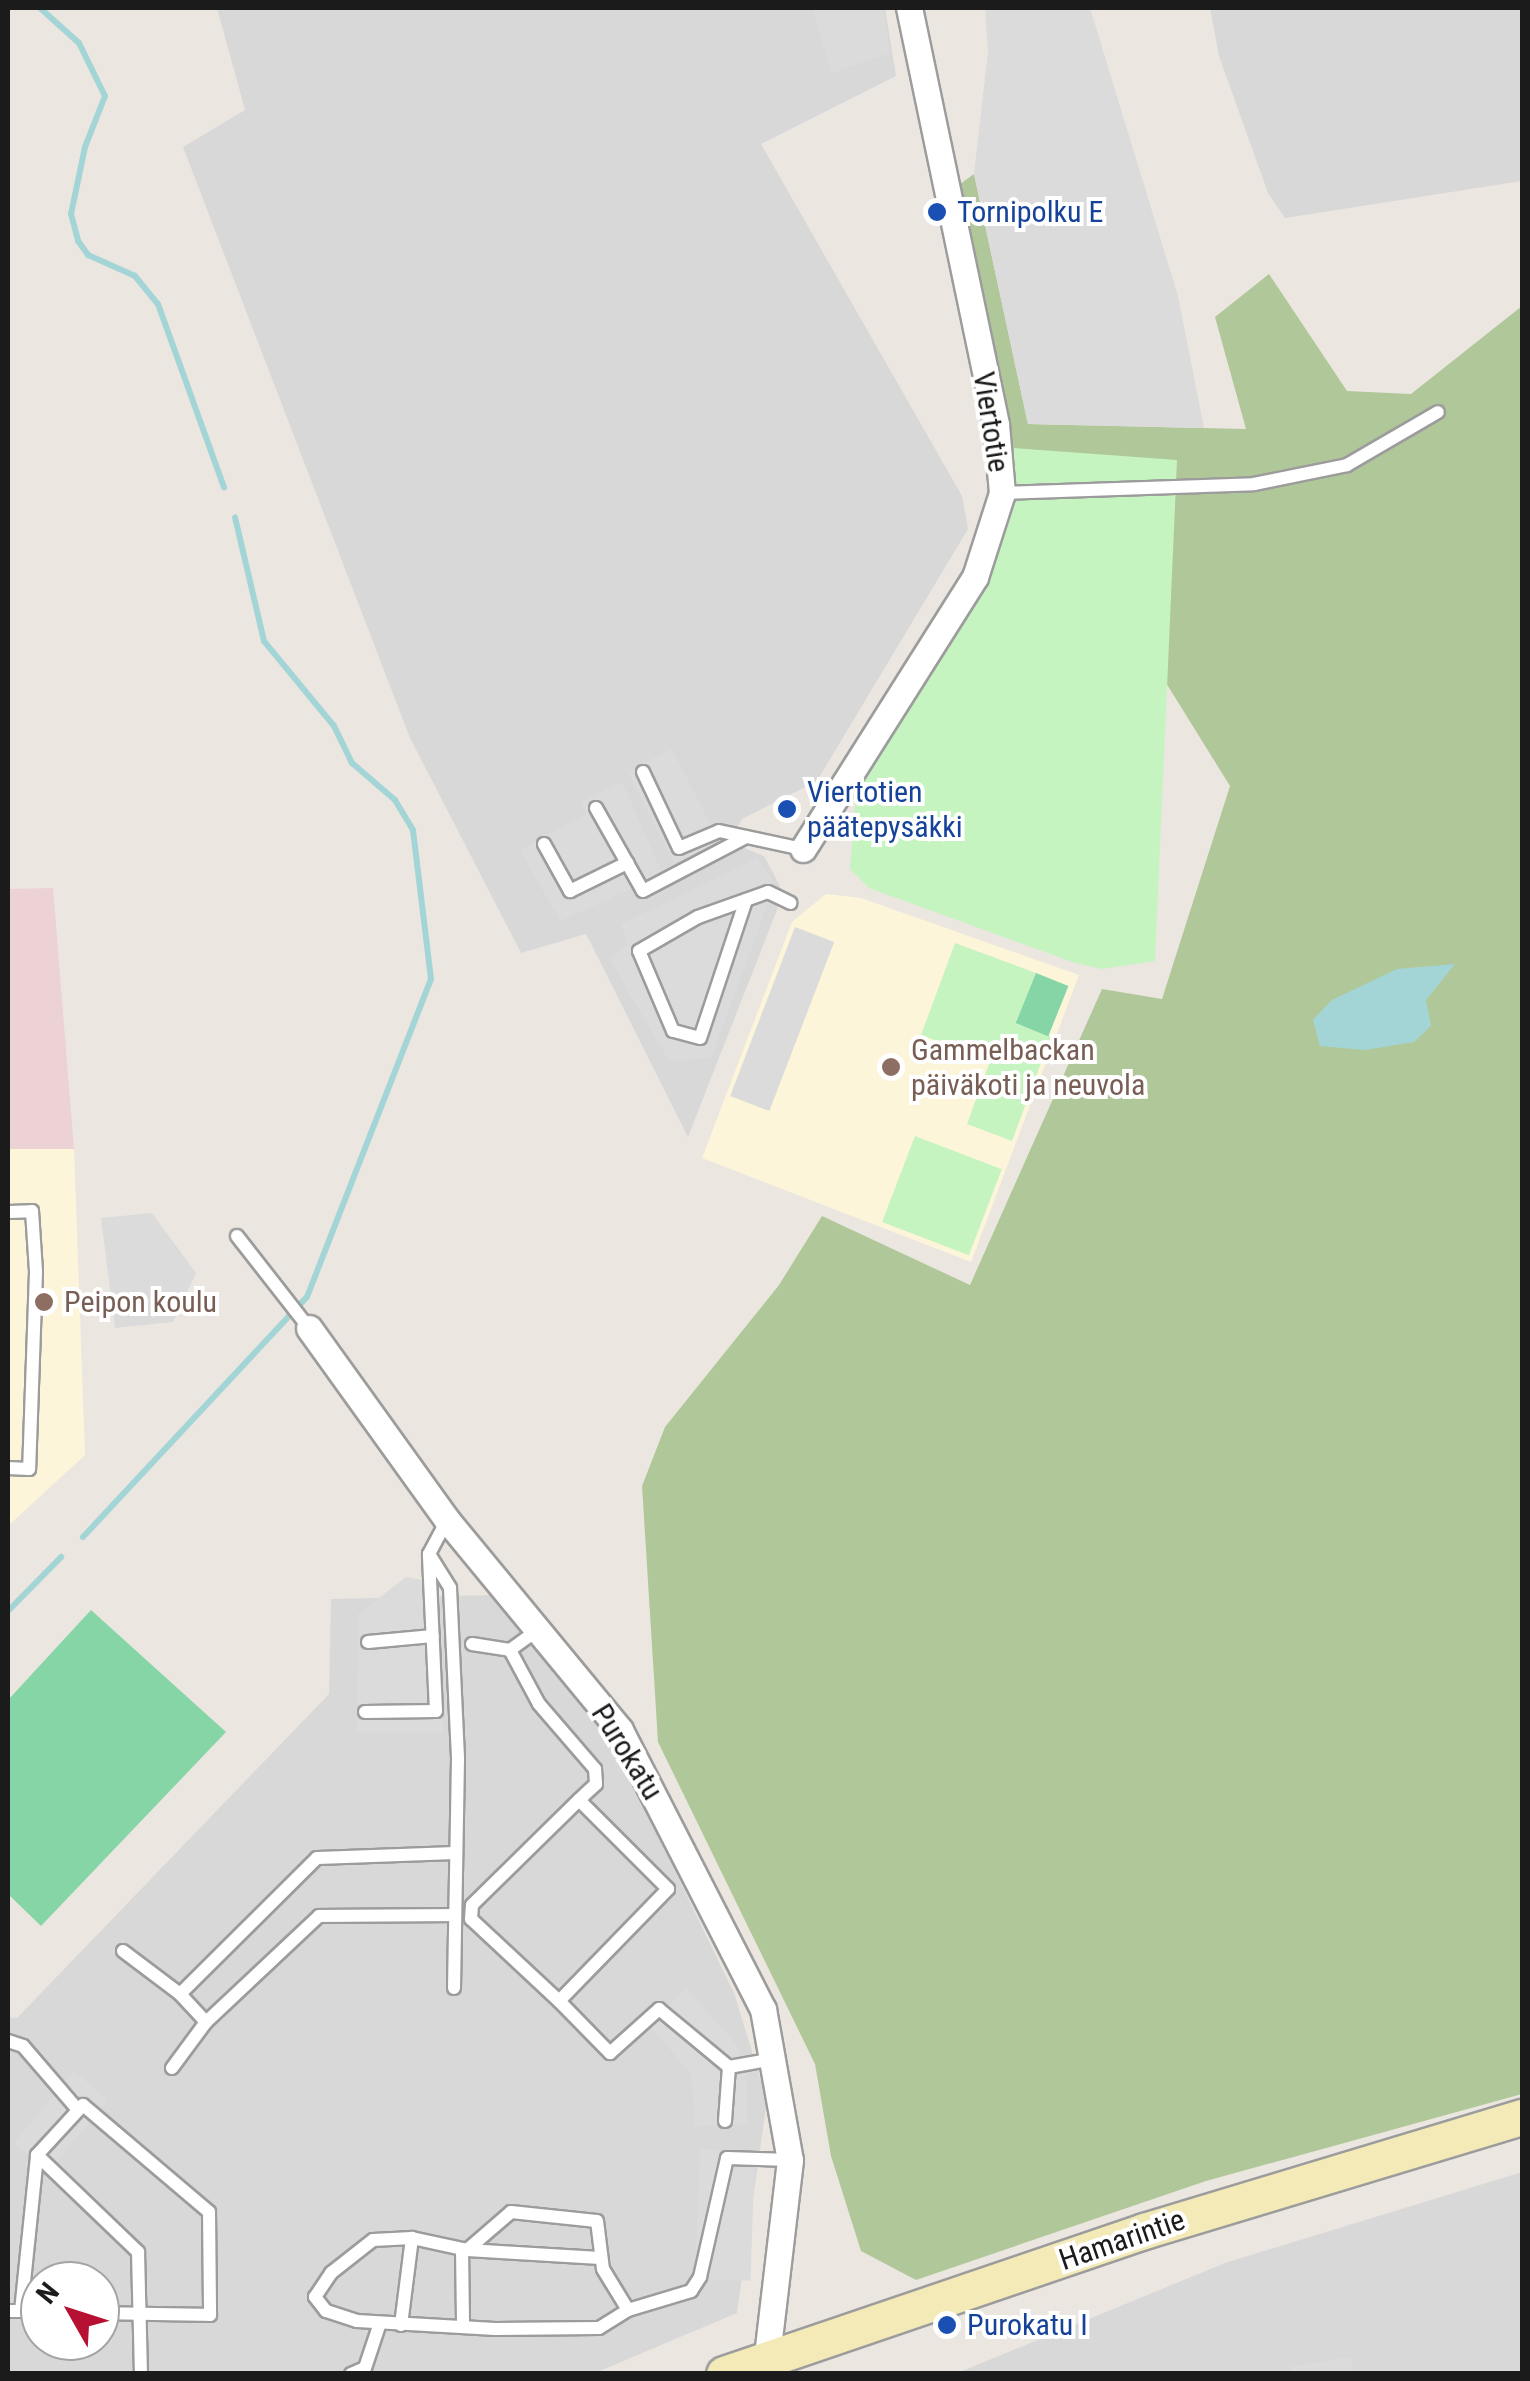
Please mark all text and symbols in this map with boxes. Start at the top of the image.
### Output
place label: Tornipolku E [957,194,1103,230]
marker: Tornipolku E [926,201,948,223]
street label: Viertotie [965,369,1017,475]
place label: Viertotien päätepysäkki [807,774,963,844]
marker: Viertotien päätepysäkki [776,798,798,820]
place label: Gammelbackan päiväkoti ja neuvola [911,1032,1145,1102]
marker: Gammelbackan päiväkoti ja neuvola [880,1056,902,1078]
place label: Peipon koulu [64,1284,217,1320]
marker: Peipon koulu [33,1291,55,1313]
street label: Purokatu [584,1697,670,1807]
street label: Hamarintie [1055,2202,1189,2278]
north arrow [20,2261,120,2361]
text: N [30,2276,66,2310]
place label: Purokatu I [967,2307,1088,2343]
marker: Purokatu I [936,2314,958,2336]

